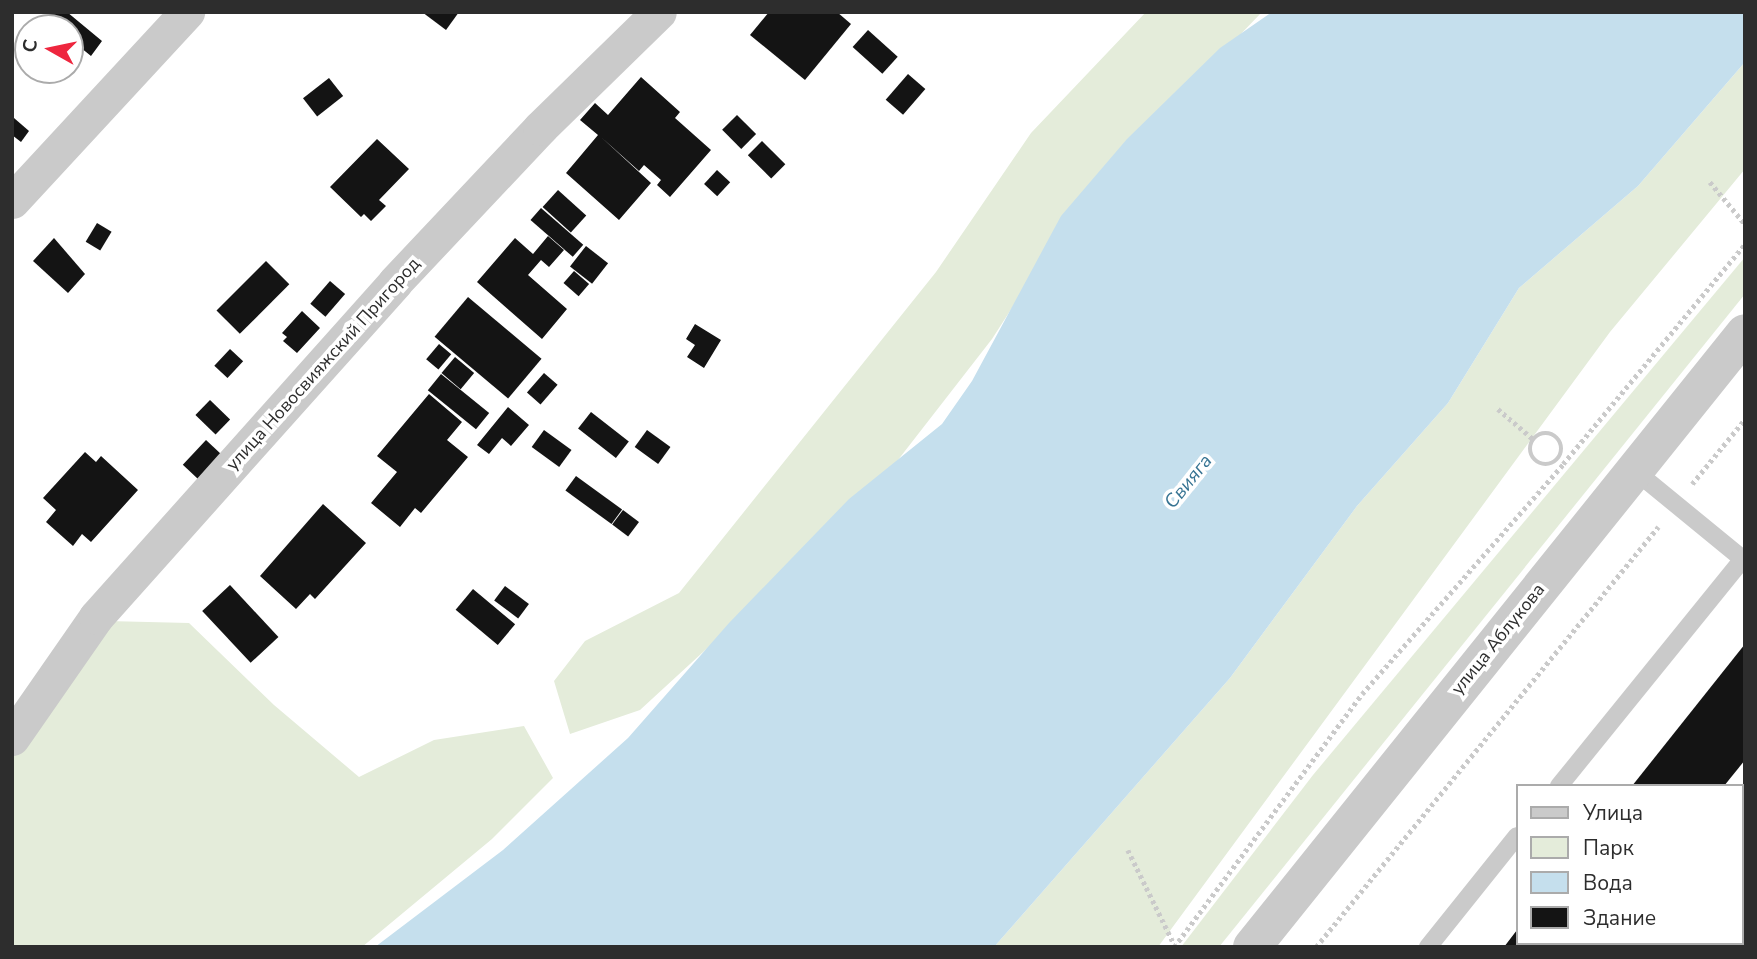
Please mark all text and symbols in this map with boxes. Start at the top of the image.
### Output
north arrow [14,14,84,84]
text: С [16,38,44,54]
street label: улица Новосвияжский Пригород [221,253,425,475]
water label: Свияга [1160,450,1218,514]
street label: улица Аблукова [1447,579,1549,699]
legend [1516,784,1743,945]
text: Улица [1583,799,1643,827]
text: Парк [1583,834,1634,862]
text: Вода [1583,869,1633,897]
text: Здание [1583,904,1656,932]

